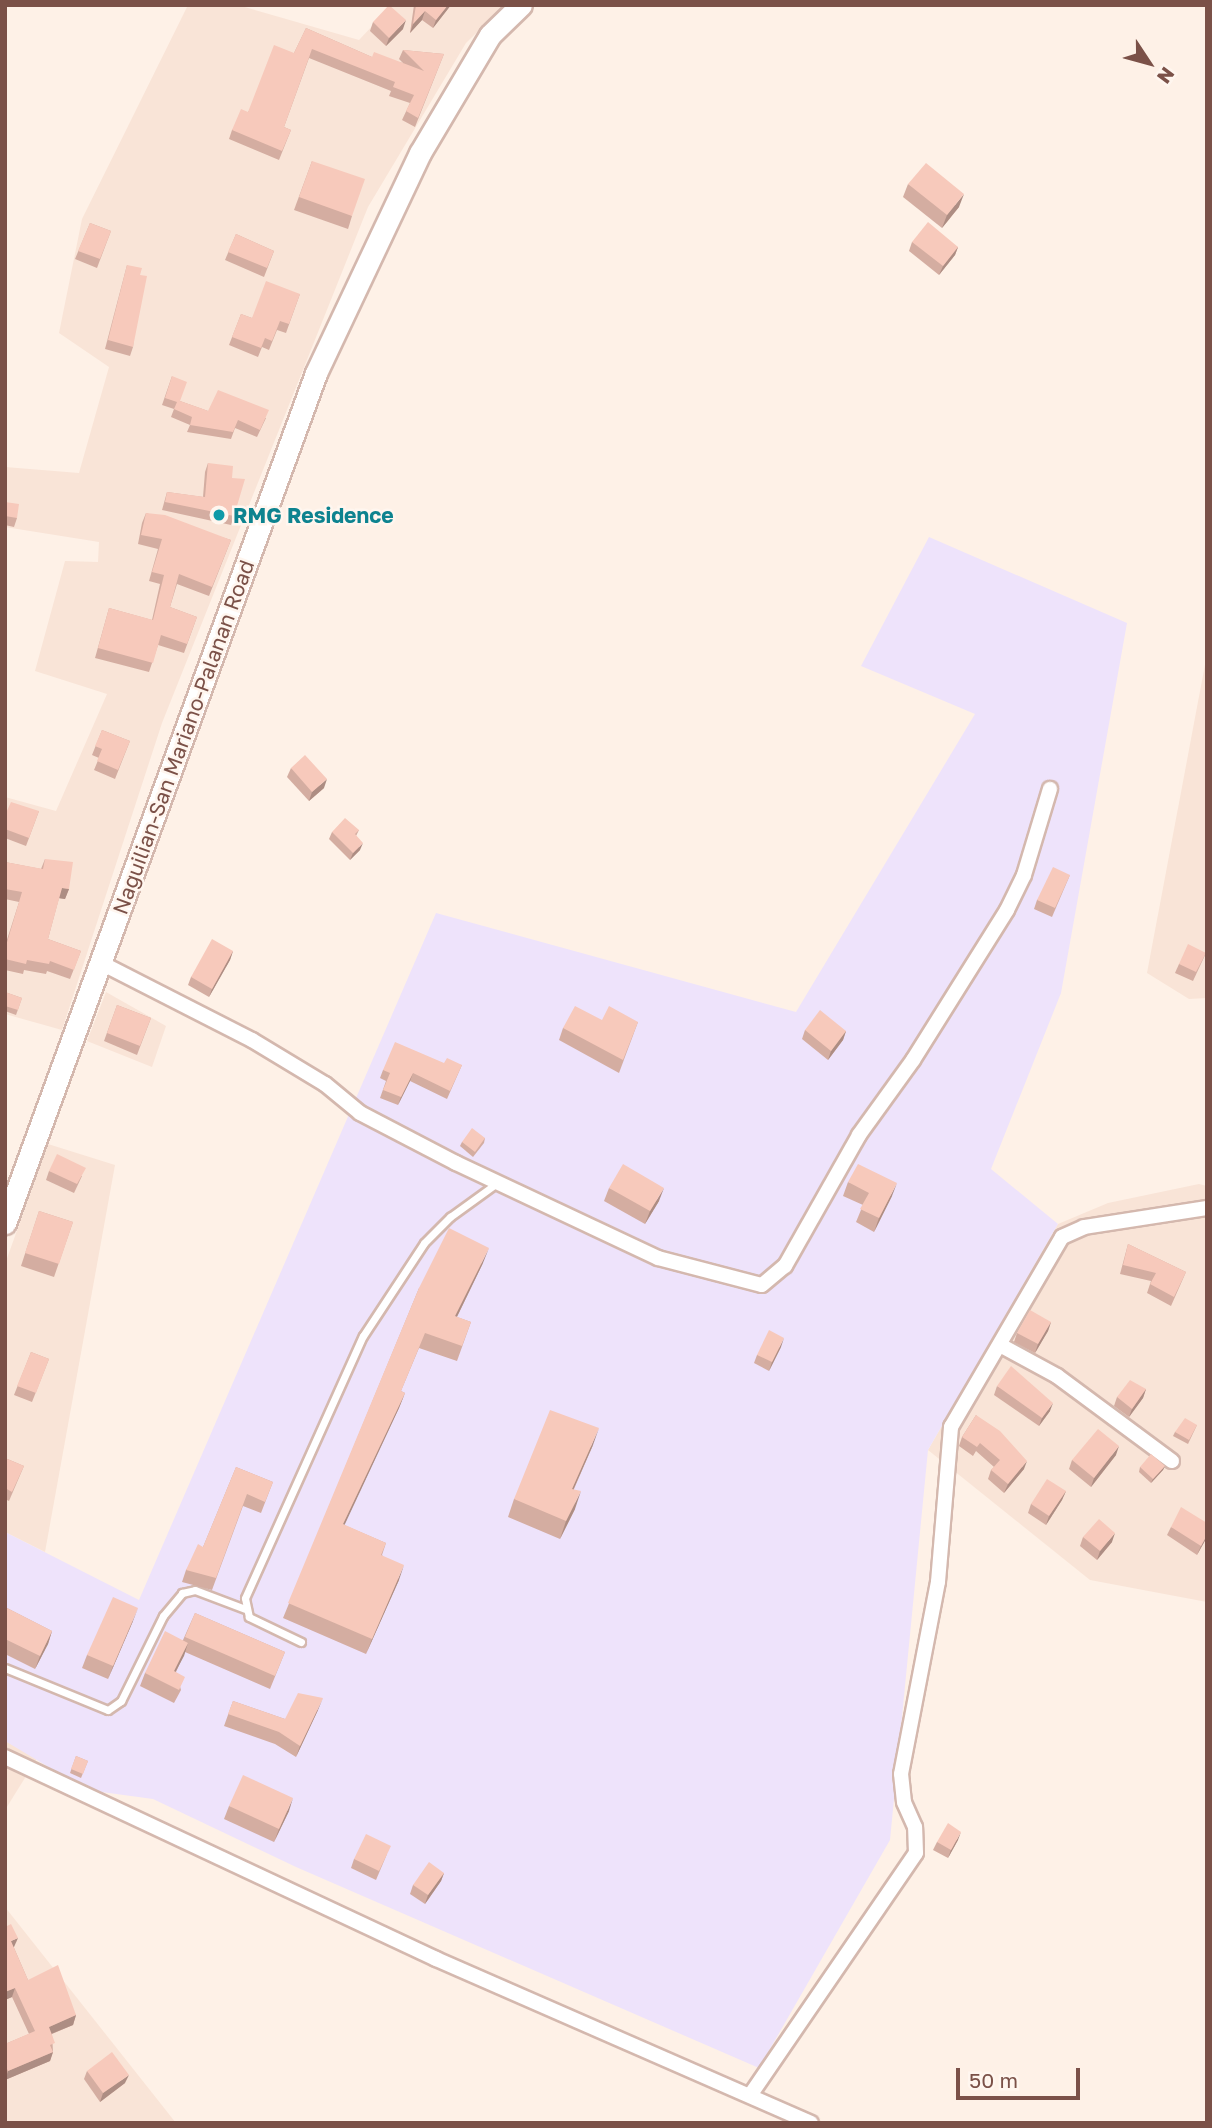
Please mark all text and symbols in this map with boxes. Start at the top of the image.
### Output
north arrow [1114,28,1184,98]
text: N [1153,63,1180,88]
place label: RMG Residence [233,502,394,528]
marker: RMG Residence [211,507,227,523]
street label: Naguilian-San Mariano-Palanan Road [107,556,259,918]
scale bar [960,2054,1084,2098]
text: 50 m [969,2067,1018,2093]

